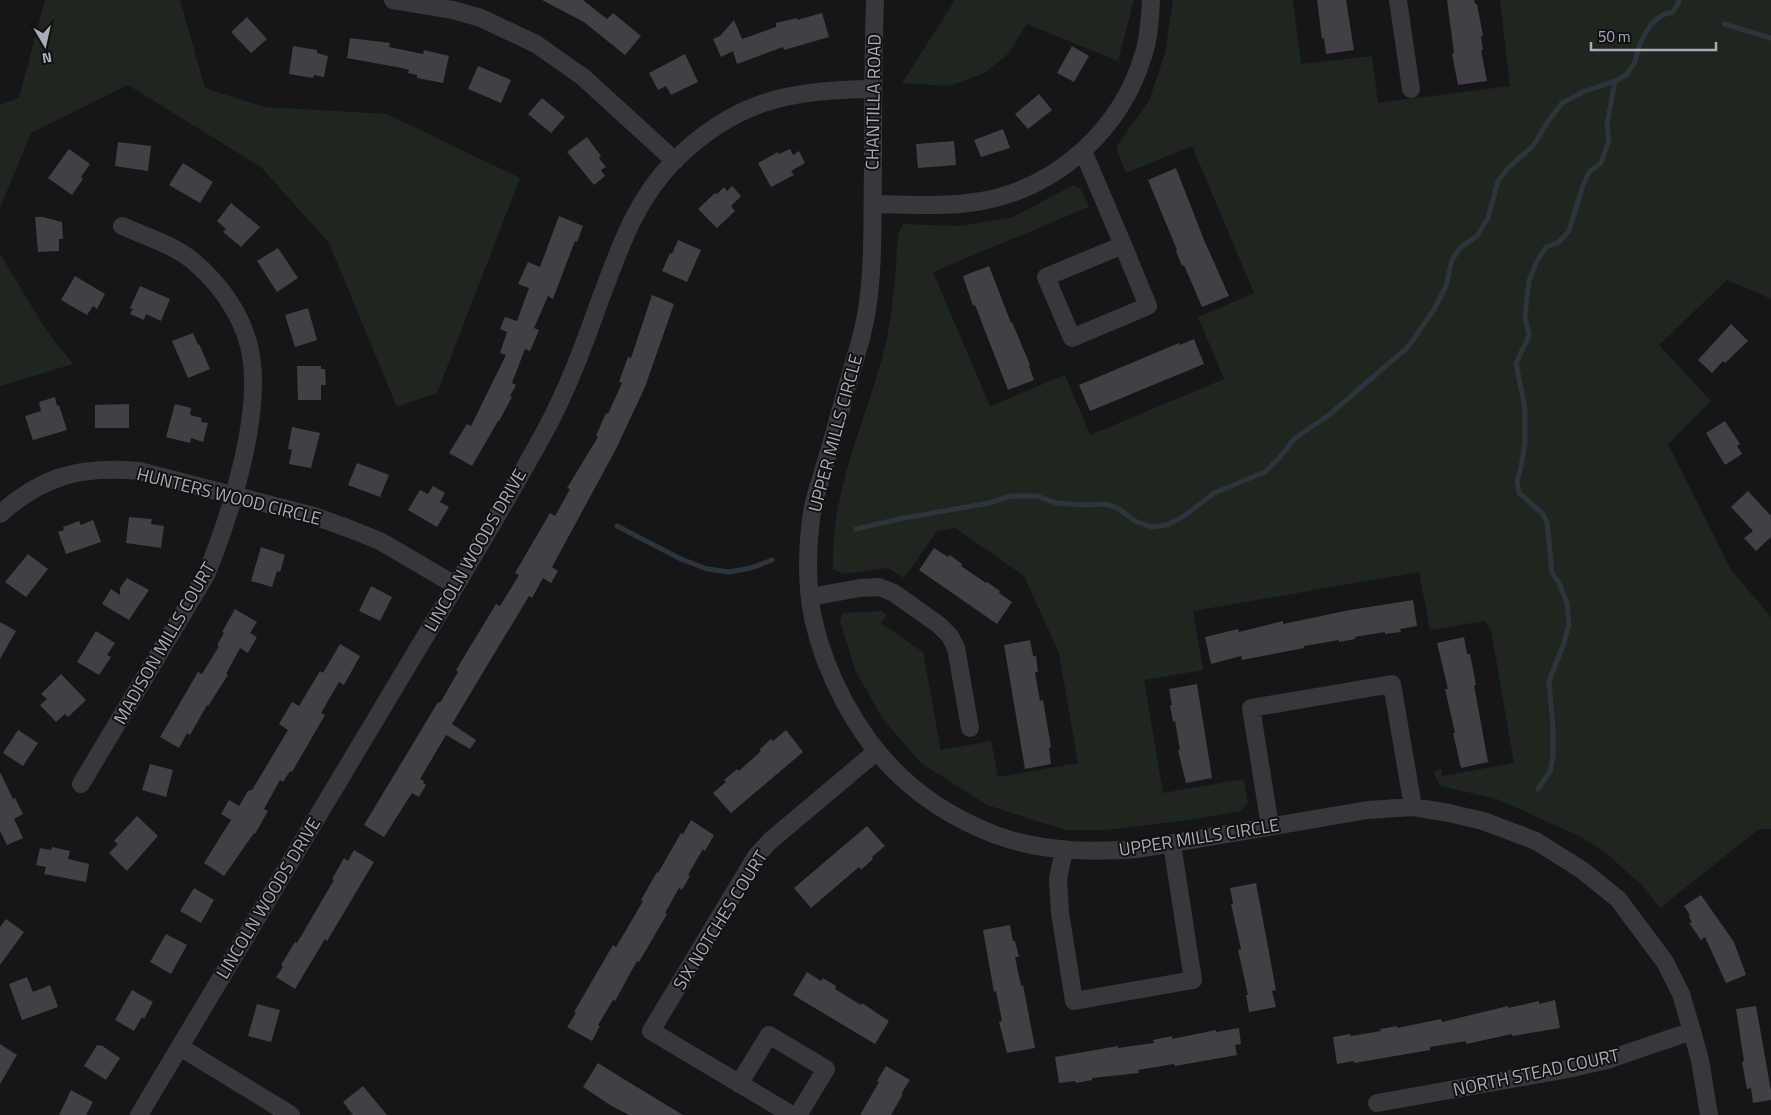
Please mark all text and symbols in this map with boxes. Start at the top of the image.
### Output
north arrow [20,20,70,70]
scale bar [1591,20,1716,52]
text: 50 m [1598,25,1631,48]
street label: CHANTILLA ROAD [858,34,888,170]
text: N [41,47,54,69]
street label: UPPER MILLS CIRCLE [801,351,869,515]
street label: HUNTERS WOOD CIRCLE [134,460,324,532]
street label: LINCOLN WOODS DRIVE [417,464,533,636]
street label: MADISON MILLS COURT [106,556,222,729]
street label: UPPER MILLS CIRCLE [1117,811,1281,863]
street label: LINCOLN WOODS DRIVE [209,812,327,984]
street label: SIX NOTCHES COURT [666,845,774,995]
street label: NORTH STEAD COURT [1450,1041,1622,1103]

